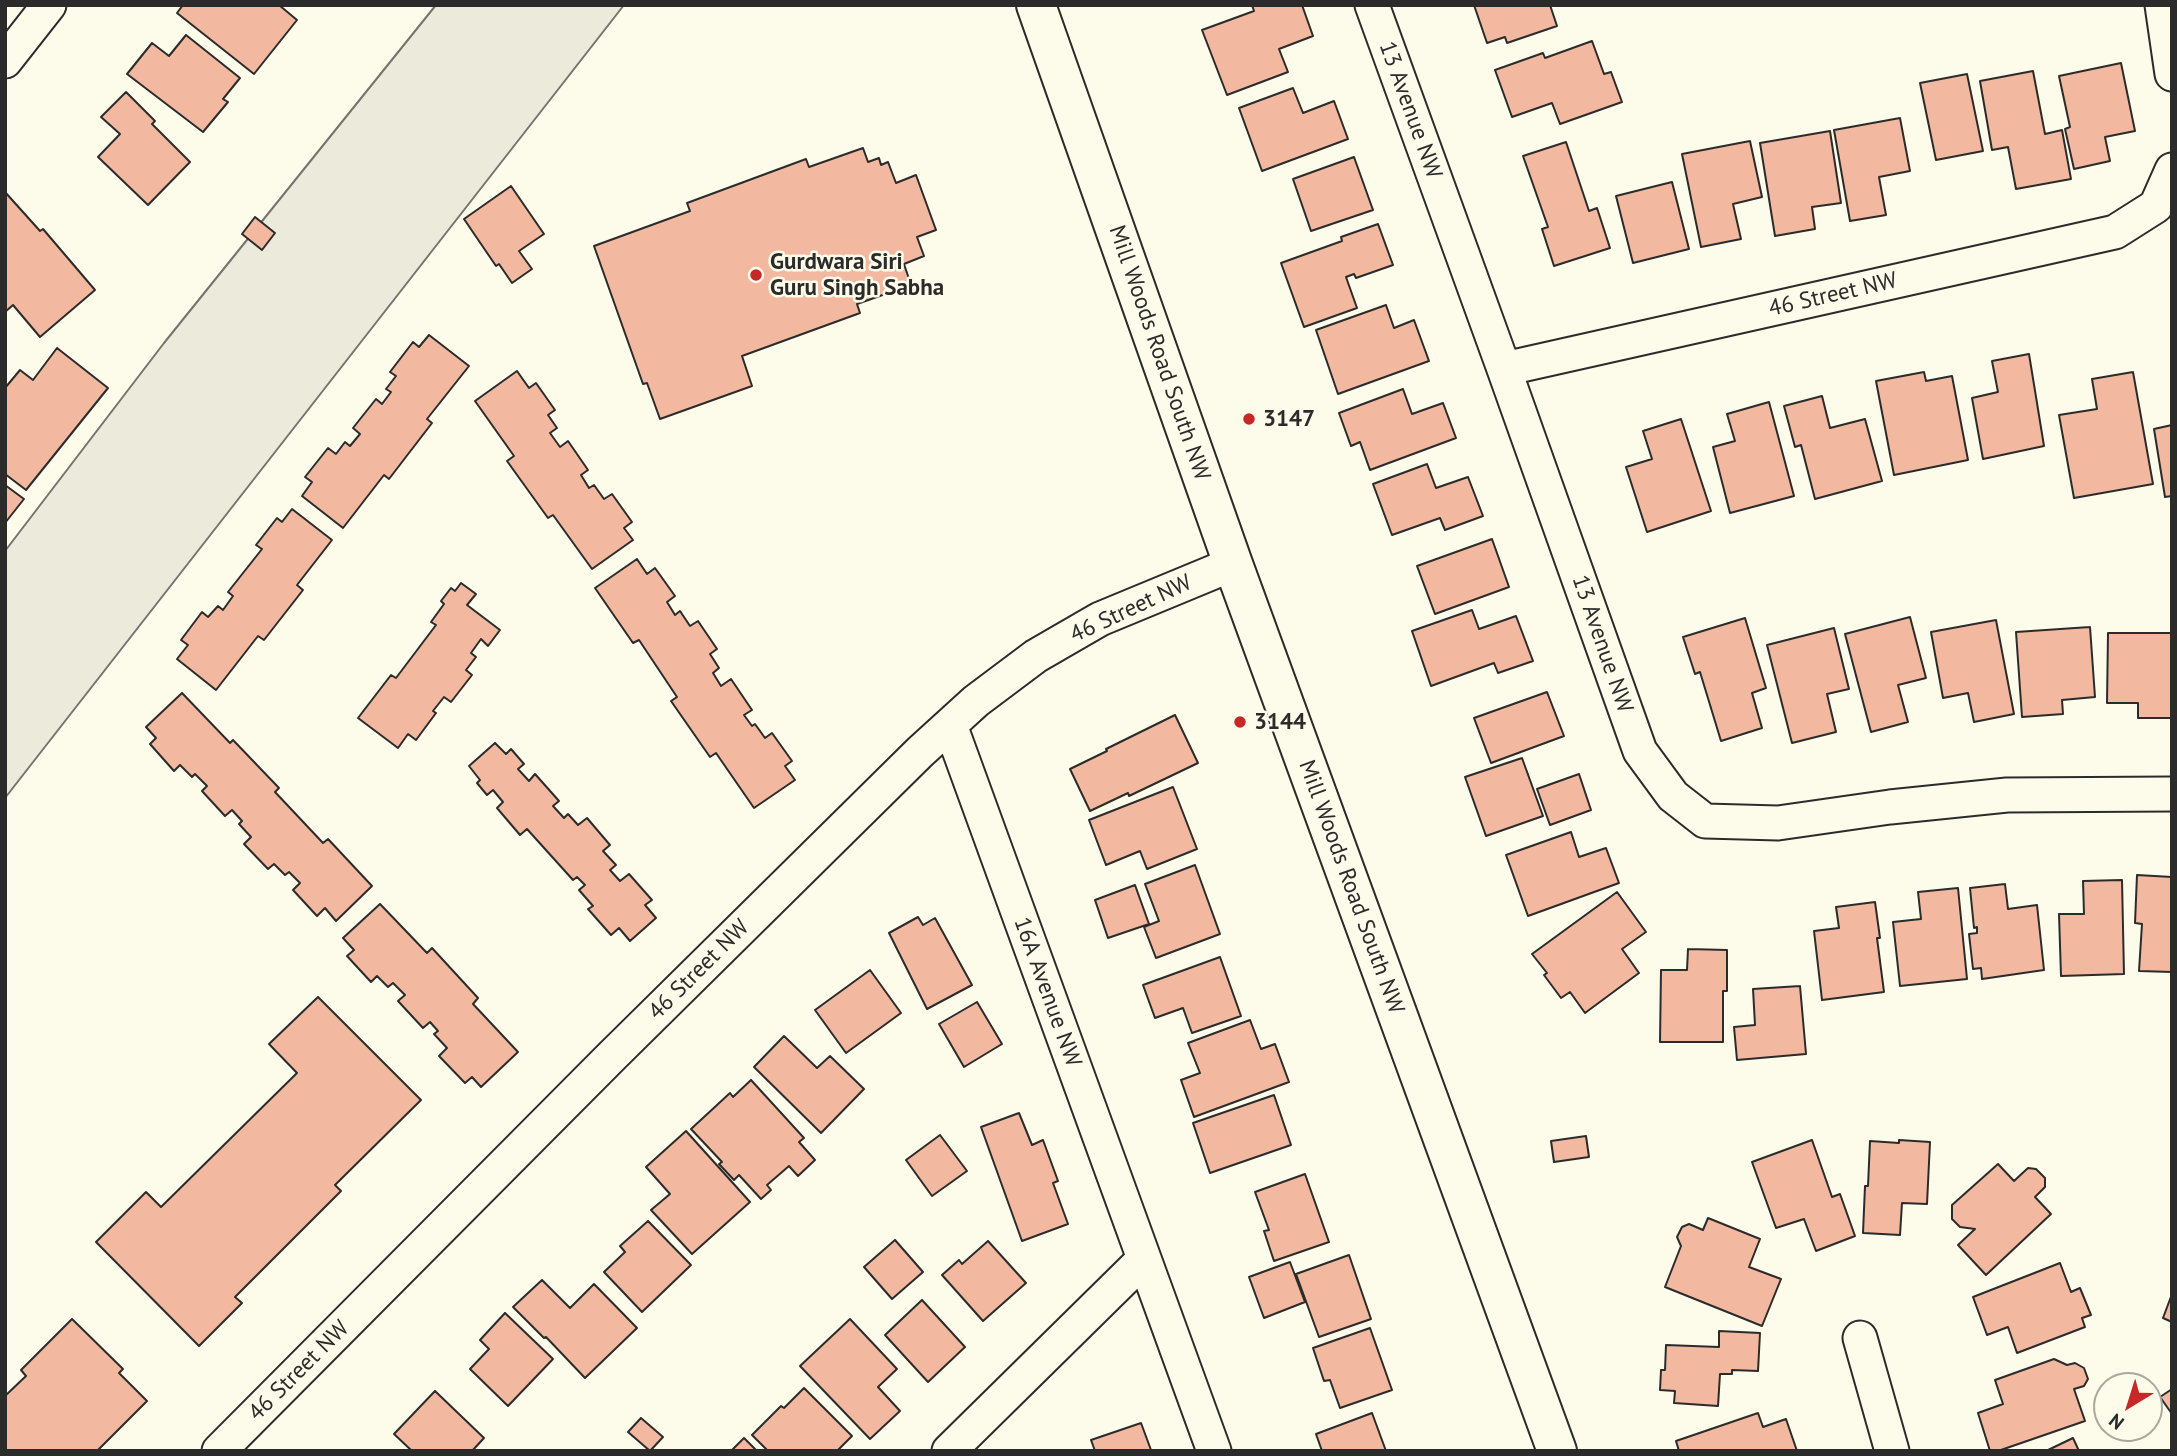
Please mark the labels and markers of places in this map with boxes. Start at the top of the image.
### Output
place label: Gurdwara Siri Guru Singh Sabha [770,248,944,302]
marker: Gurdwara Siri Guru Singh Sabha [748,267,764,283]
place label: 3147 [1263,405,1315,433]
marker: 3147 [1241,411,1257,427]
place label: 3144 [1254,708,1306,736]
marker: 3144 [1232,714,1248,730]

